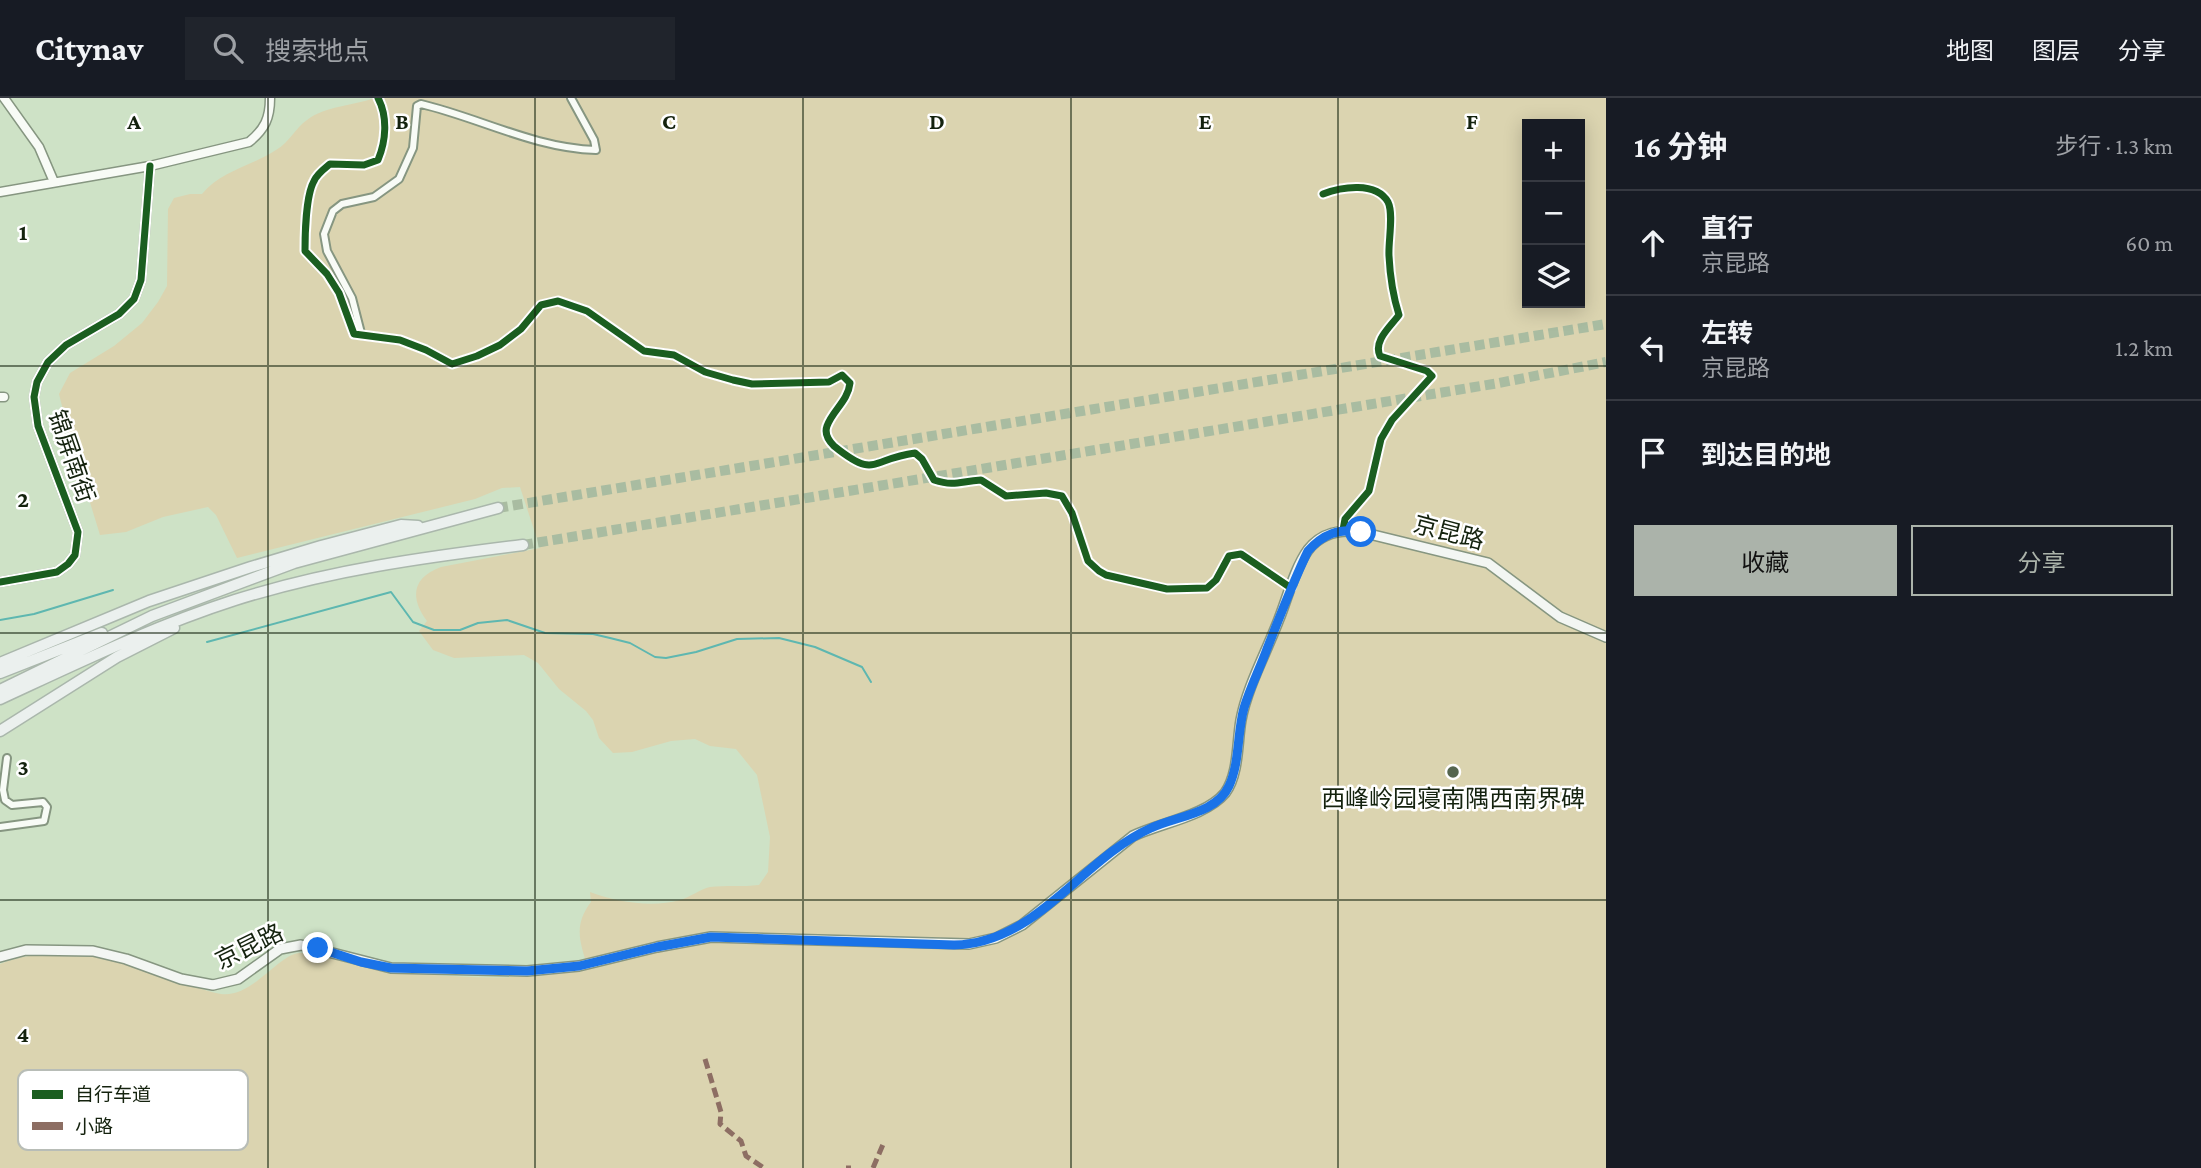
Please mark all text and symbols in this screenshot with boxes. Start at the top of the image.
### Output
search box [185,17,675,80]
icon: search [209,29,247,67]
text: Citynav [35,30,143,67]
text: 搜索地点 [265,37,369,66]
text: 地图 [1946,37,1994,64]
text: 图层 [2032,37,2080,64]
text: 分享 [2118,37,2166,64]
text: A [126,108,141,134]
text: B [395,108,409,134]
text: C [662,108,676,134]
text: D [929,108,945,134]
text: E [1198,108,1212,134]
text: F [1466,108,1478,134]
map controls [1522,119,1585,308]
button: + [1522,119,1585,182]
text: 16 分钟 [1634,130,1727,163]
text: 步行 · 1.3 km [2055,133,2173,159]
button: − [1522,182,1585,245]
text: 直行 [1701,214,1753,243]
text: 1 [19,219,28,245]
icon: ahead [1634,224,1672,262]
text: 60 m [2126,230,2173,256]
button: layers [1522,245,1585,308]
text: 京昆路 [1701,250,1770,276]
text: 左转 [1701,319,1753,348]
icon: left [1634,329,1672,367]
text: 1.2 km [2115,335,2173,361]
text: 京昆路 [1701,355,1770,381]
street label: 锦屏南街 [44,406,100,506]
icon: arrive [1634,434,1672,472]
text: 到达目的地 [1701,441,1831,470]
text: 2 [17,486,29,512]
street label: 京昆路 [1411,510,1487,554]
route start [1345,516,1376,547]
button: 收藏 [1634,525,1897,596]
button: 分享 [1911,525,2173,596]
text: 3 [17,754,29,780]
marker: 西峰岭园寝南隅西南界碑 [1445,764,1461,780]
place label: 西峰岭园寝南隅西南界碑 [1321,785,1585,812]
street label: 京昆路 [211,918,287,974]
route end [302,932,333,963]
text: 4 [17,1021,29,1047]
legend [18,1070,248,1150]
text: 自行车道 [75,1084,151,1105]
text: 小路 [75,1116,113,1137]

